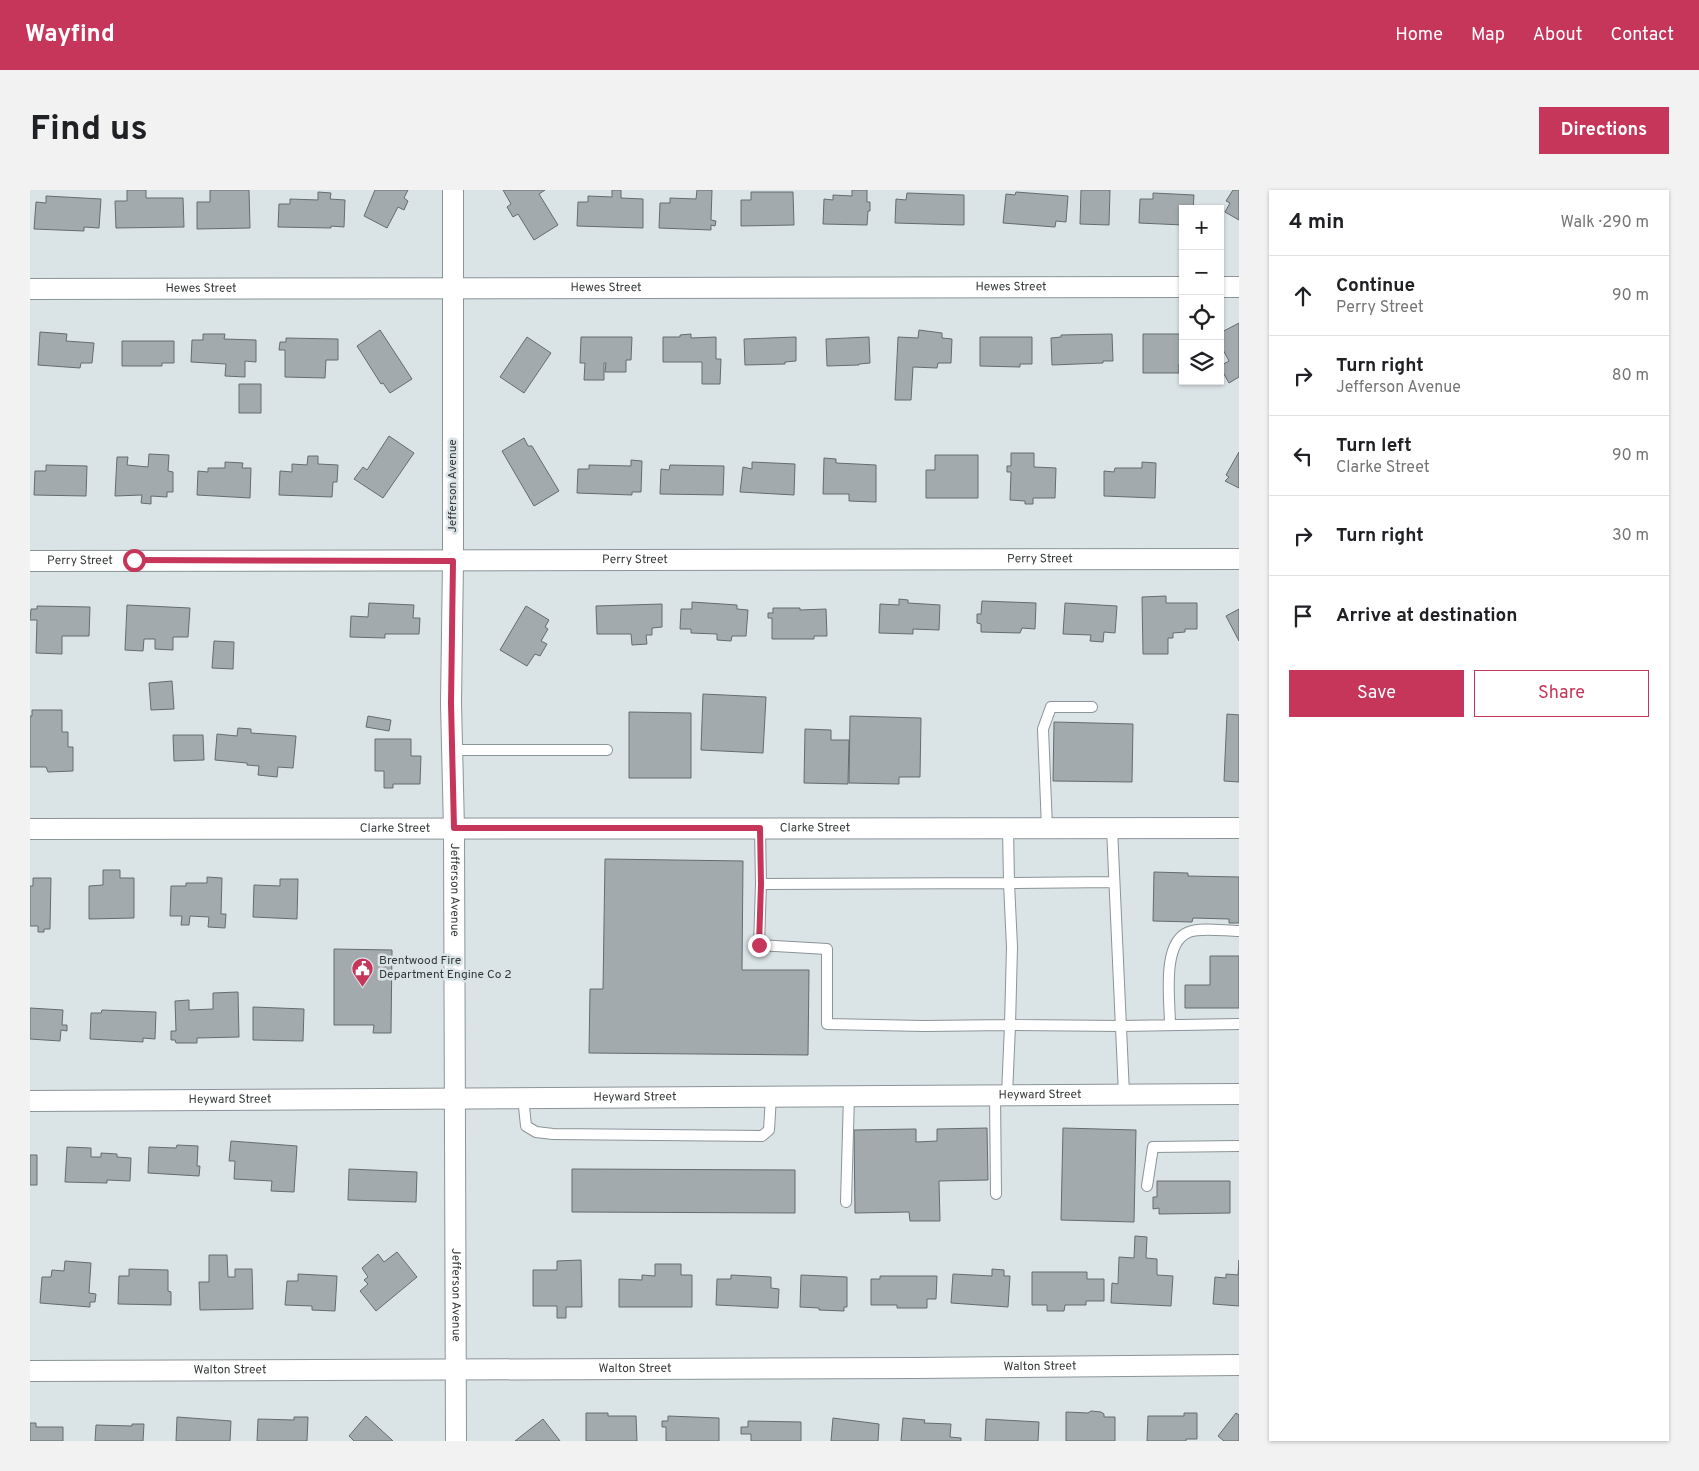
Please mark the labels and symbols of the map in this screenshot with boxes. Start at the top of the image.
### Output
street label: Hewes Street [975,279,1047,295]
street label: Hewes Street [570,280,642,296]
street label: Hewes Street [165,281,237,297]
street label: Jefferson Avenue [445,439,461,533]
route start [123,549,146,572]
street label: Perry Street [1007,551,1073,567]
street label: Perry Street [602,552,668,568]
street label: Perry Street [47,553,113,569]
street label: Clarke Street [780,820,850,836]
street label: Clarke Street [360,821,430,837]
street label: Jefferson Avenue [446,843,462,937]
route end [748,934,771,957]
place label: Brentwood Fire Department Engine Co 2 [379,953,512,983]
public building icon: Brentwood Fire Department Engine Co 2 [351,956,375,987]
street label: Heyward Street [998,1087,1082,1103]
street label: Heyward Street [593,1089,677,1106]
street label: Heyward Street [188,1092,272,1108]
street label: Jefferson Avenue [447,1248,464,1342]
street label: Walton Street [1003,1359,1077,1375]
street label: Walton Street [598,1361,672,1377]
street label: Walton Street [193,1362,267,1378]

